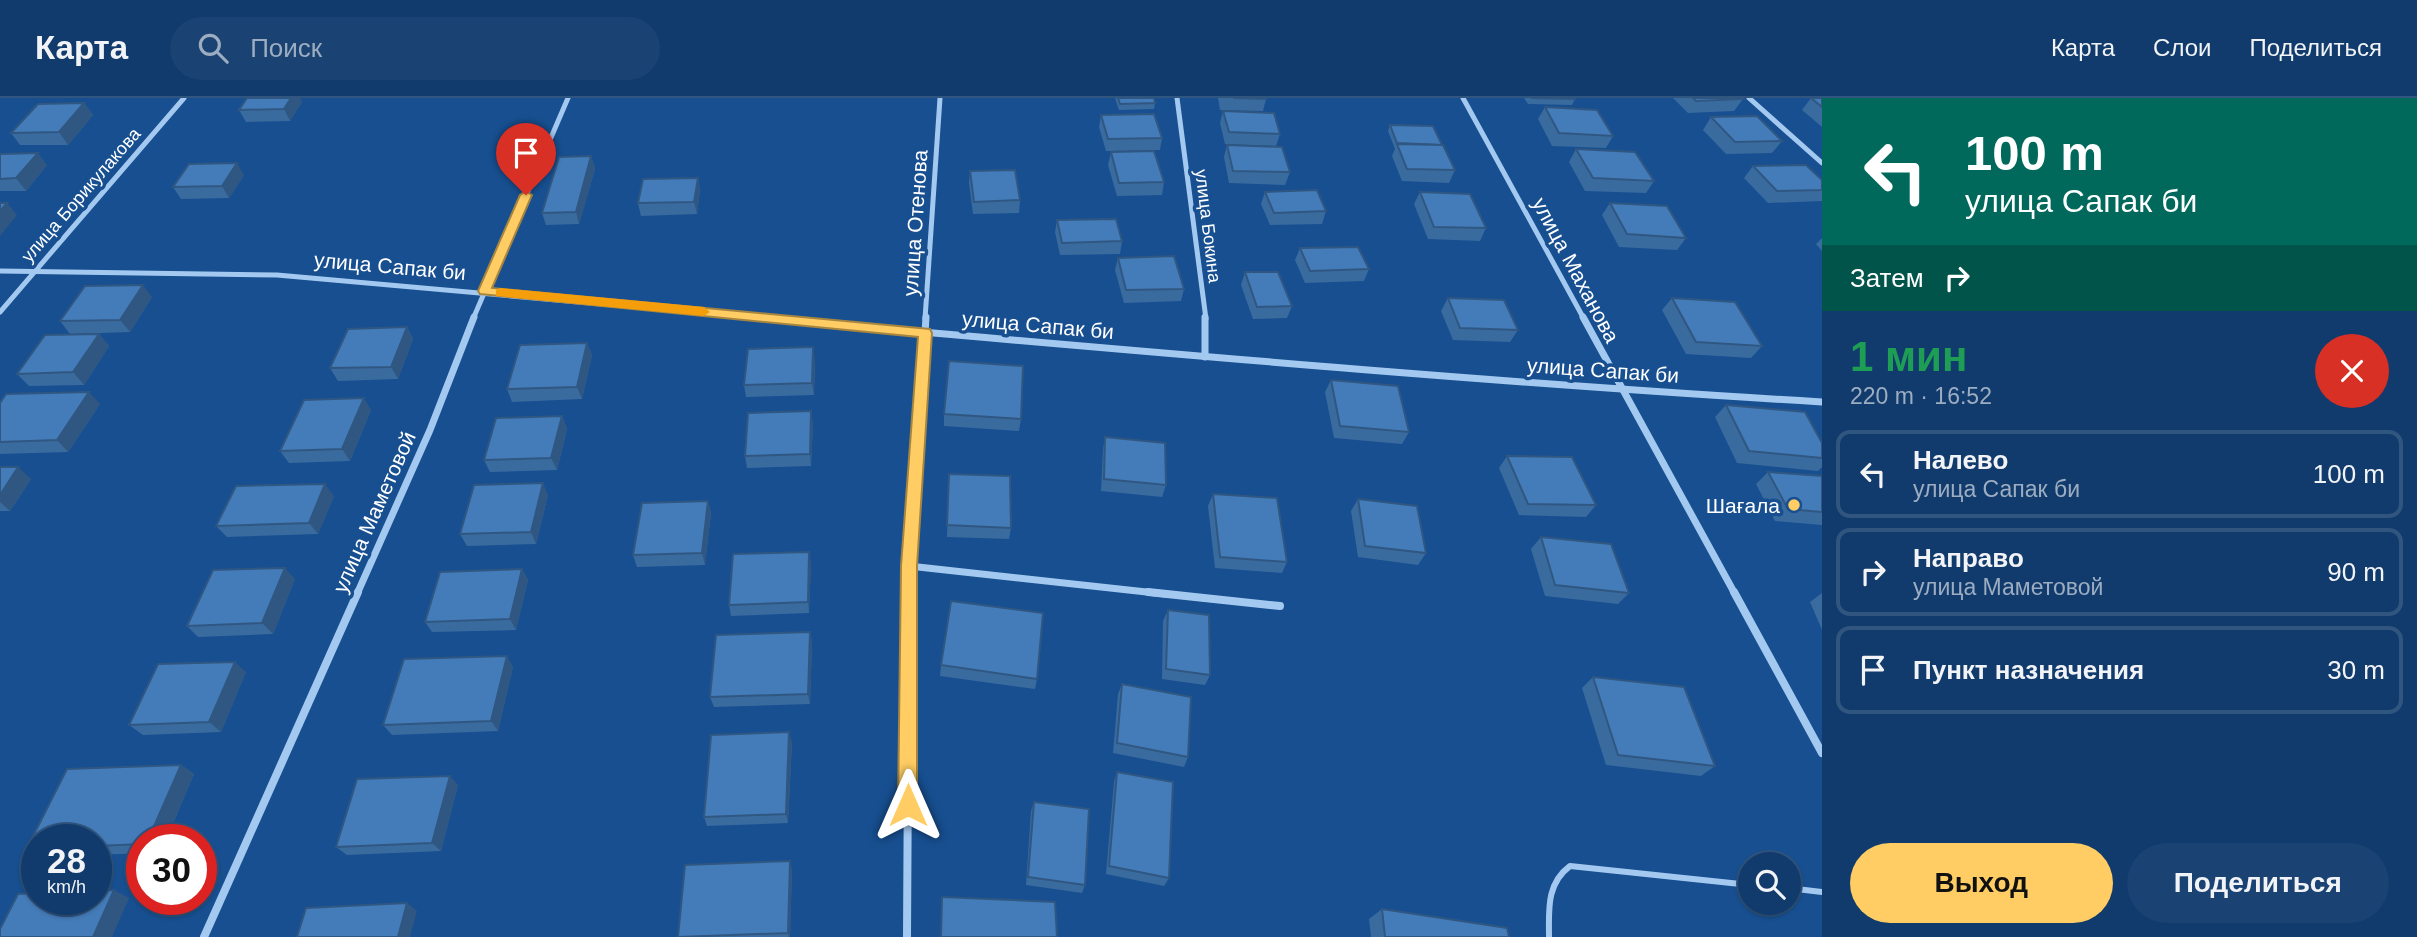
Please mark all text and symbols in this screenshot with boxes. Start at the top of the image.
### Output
search box [170,17,660,80]
text: Карта [35,29,128,66]
icon: search [194,29,232,67]
text: Поиск [250,33,322,63]
text: Карта [2051,34,2115,61]
text: Слои [2153,34,2211,61]
text: Поделиться [2249,34,2382,61]
street label: улица Борикулакова [17,123,145,266]
pin [496,123,556,195]
icon: left [1850,126,1941,217]
text: 100 m [1965,126,2104,180]
icon: arrive [507,134,545,172]
street label: улица Отенова [898,149,932,297]
street label: улица Бокина [1191,168,1225,285]
text: улица Сапак би [1965,183,2197,219]
street label: улица Маханова [1528,194,1624,347]
street label: улица Сапак би [313,248,467,284]
icon: right [1938,259,1976,297]
text: Затем [1850,263,1924,293]
street label: улица Сапак би [961,307,1115,343]
text: 1 мин [1850,333,1967,380]
button: close [2315,334,2389,408]
street label: улица Сапак би [1526,353,1680,387]
text: 220 m · 16:52 [1850,383,1992,409]
street label: улица Маметовой [328,428,420,596]
text: Налево [1913,445,2008,475]
icon: left [1854,455,1892,493]
text: 100 m [2313,459,2385,489]
text: улица Сапак би [1913,476,2080,502]
place label: Шағала [1706,494,1780,517]
marker: Шағала [1786,497,1802,513]
text: Направо [1913,543,2024,573]
icon: right [1854,553,1892,591]
text: 90 m [2327,557,2385,587]
text: улица Маметовой [1913,574,2103,600]
icon: arrive [1854,651,1892,689]
text: Пункт назначения [1913,655,2144,685]
text: 30 m [2327,655,2385,685]
position arrow [871,768,945,842]
speed limit sign: 30 [126,824,217,915]
text: 28 [47,841,86,880]
button: Выход [1850,843,2113,923]
button: Поделиться [2127,843,2389,923]
map controls [1738,852,1801,915]
button: search [1738,852,1801,915]
text: km/h [47,877,86,897]

